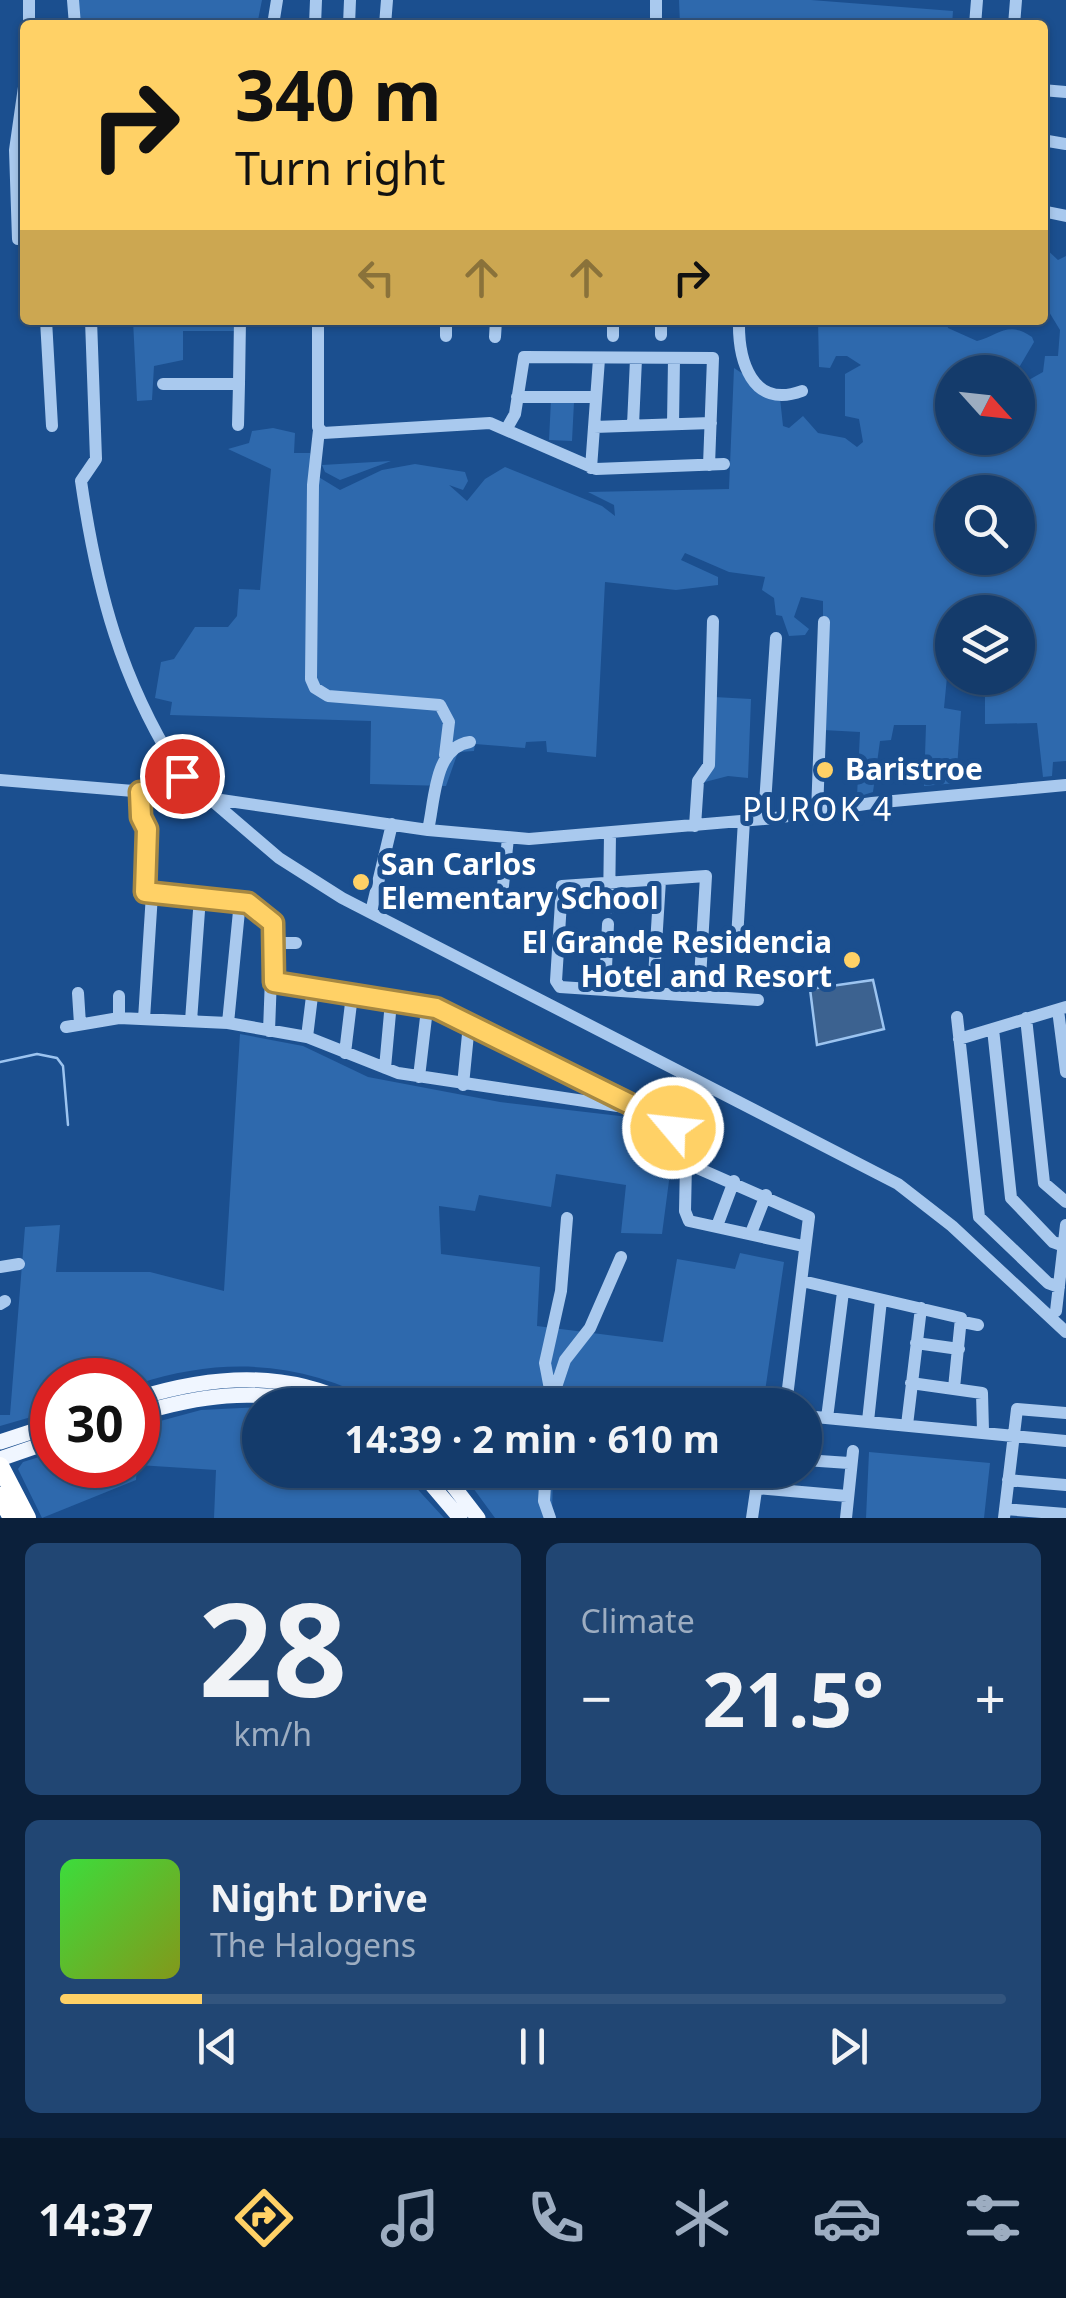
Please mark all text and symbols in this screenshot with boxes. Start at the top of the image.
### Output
text: 340 m [235,46,442,142]
icon: right [70,60,200,190]
text: Turn right [235,137,446,198]
icon: left [349,250,404,305]
icon: ahead [454,250,509,305]
icon: ahead [559,250,614,305]
icon: right [664,250,719,305]
north arrow [935,355,1035,455]
map controls [935,355,1035,695]
button: search [935,475,1035,575]
button: layers [935,595,1035,695]
pin [140,734,225,819]
place label: Baristroe [845,748,983,789]
icon: arrive [155,749,210,804]
marker: Baristroe [814,759,836,781]
district label: PUROK 4 [742,787,894,830]
place label: San Carlos Elementary School [381,843,659,918]
marker: San Carlos Elementary School [350,871,372,893]
place label: El Grande Residencia Hotel and Resort [521,921,832,996]
marker: El Grande Residencia Hotel and Resort [841,949,863,971]
position arrow [621,1076,725,1180]
speed limit sign: 30 [30,1358,160,1488]
text: 14:39 · 2 min · 610 m [344,1412,720,1464]
text: 28 [198,1558,347,1735]
text: Climate [581,1599,695,1642]
text: 21.5° [702,1647,884,1749]
text: − [581,1660,612,1735]
text: + [975,1660,1006,1735]
text: km/h [233,1712,312,1755]
text: Night Drive [210,1871,428,1923]
text: The Halogens [210,1923,416,1966]
icon: previous [190,2019,245,2074]
icon: pause [505,2019,560,2074]
icon: next [821,2019,876,2074]
icon: directions [229,2183,299,2253]
icon: music [375,2183,445,2253]
icon: phone [521,2183,591,2253]
icon: climate [667,2183,737,2253]
icon: car [812,2183,882,2253]
icon: filters [958,2183,1028,2253]
text: 14:37 [38,2188,153,2249]

